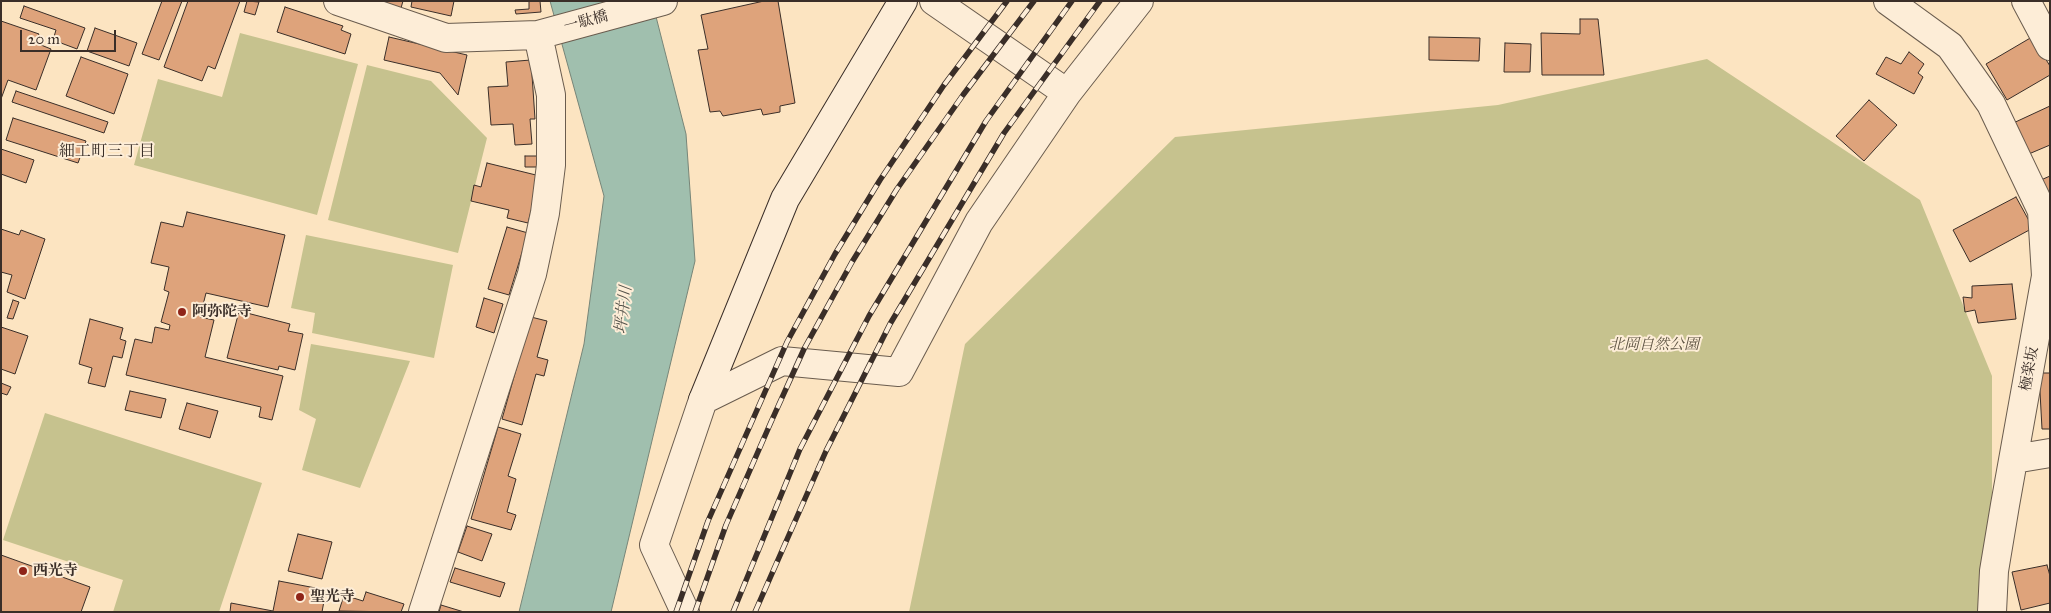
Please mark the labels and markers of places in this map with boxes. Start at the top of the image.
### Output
place label: 阿弥陀寺 [192,303,252,321]
marker: 阿弥陀寺 [176,306,188,318]
place label: 西光寺 [33,562,78,580]
marker: 西光寺 [17,565,29,577]
place label: 聖光寺 [310,588,355,606]
marker: 聖光寺 [294,591,306,603]

